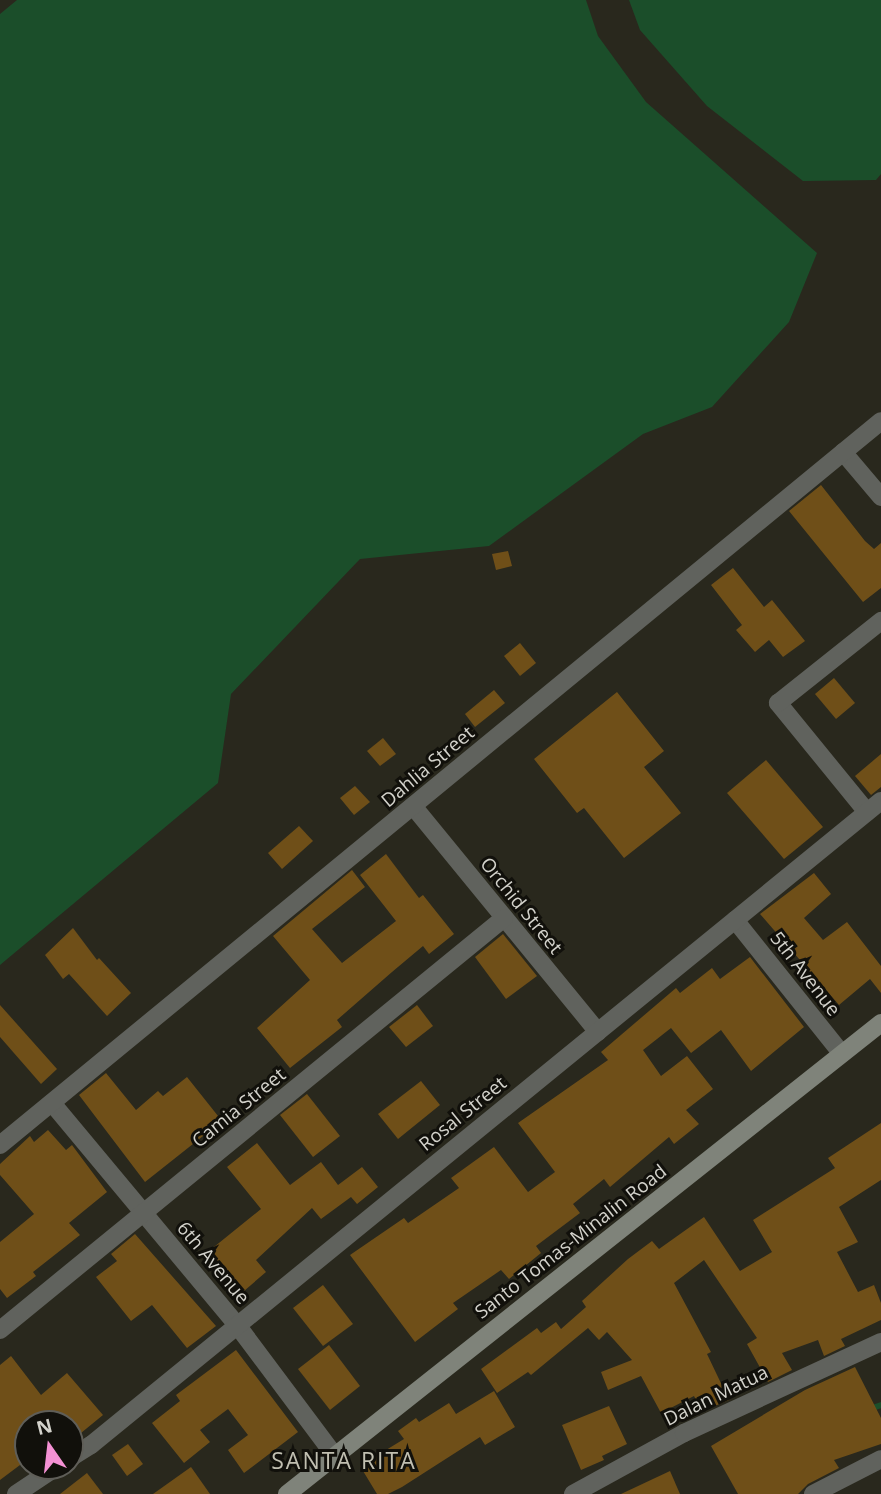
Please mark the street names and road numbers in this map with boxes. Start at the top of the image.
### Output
street label: Dahlia Street [377,722,479,812]
street label: Orchid Street [475,853,567,959]
street label: 5th Avenue [765,927,845,1021]
street label: Camia Street [188,1063,290,1153]
street label: Rosal Street [415,1072,511,1156]
street label: Santo Tomas-Minalin Road [471,1160,671,1324]
street label: 6th Avenue [172,1217,254,1309]
street label: Dalan Matua [660,1361,772,1431]

